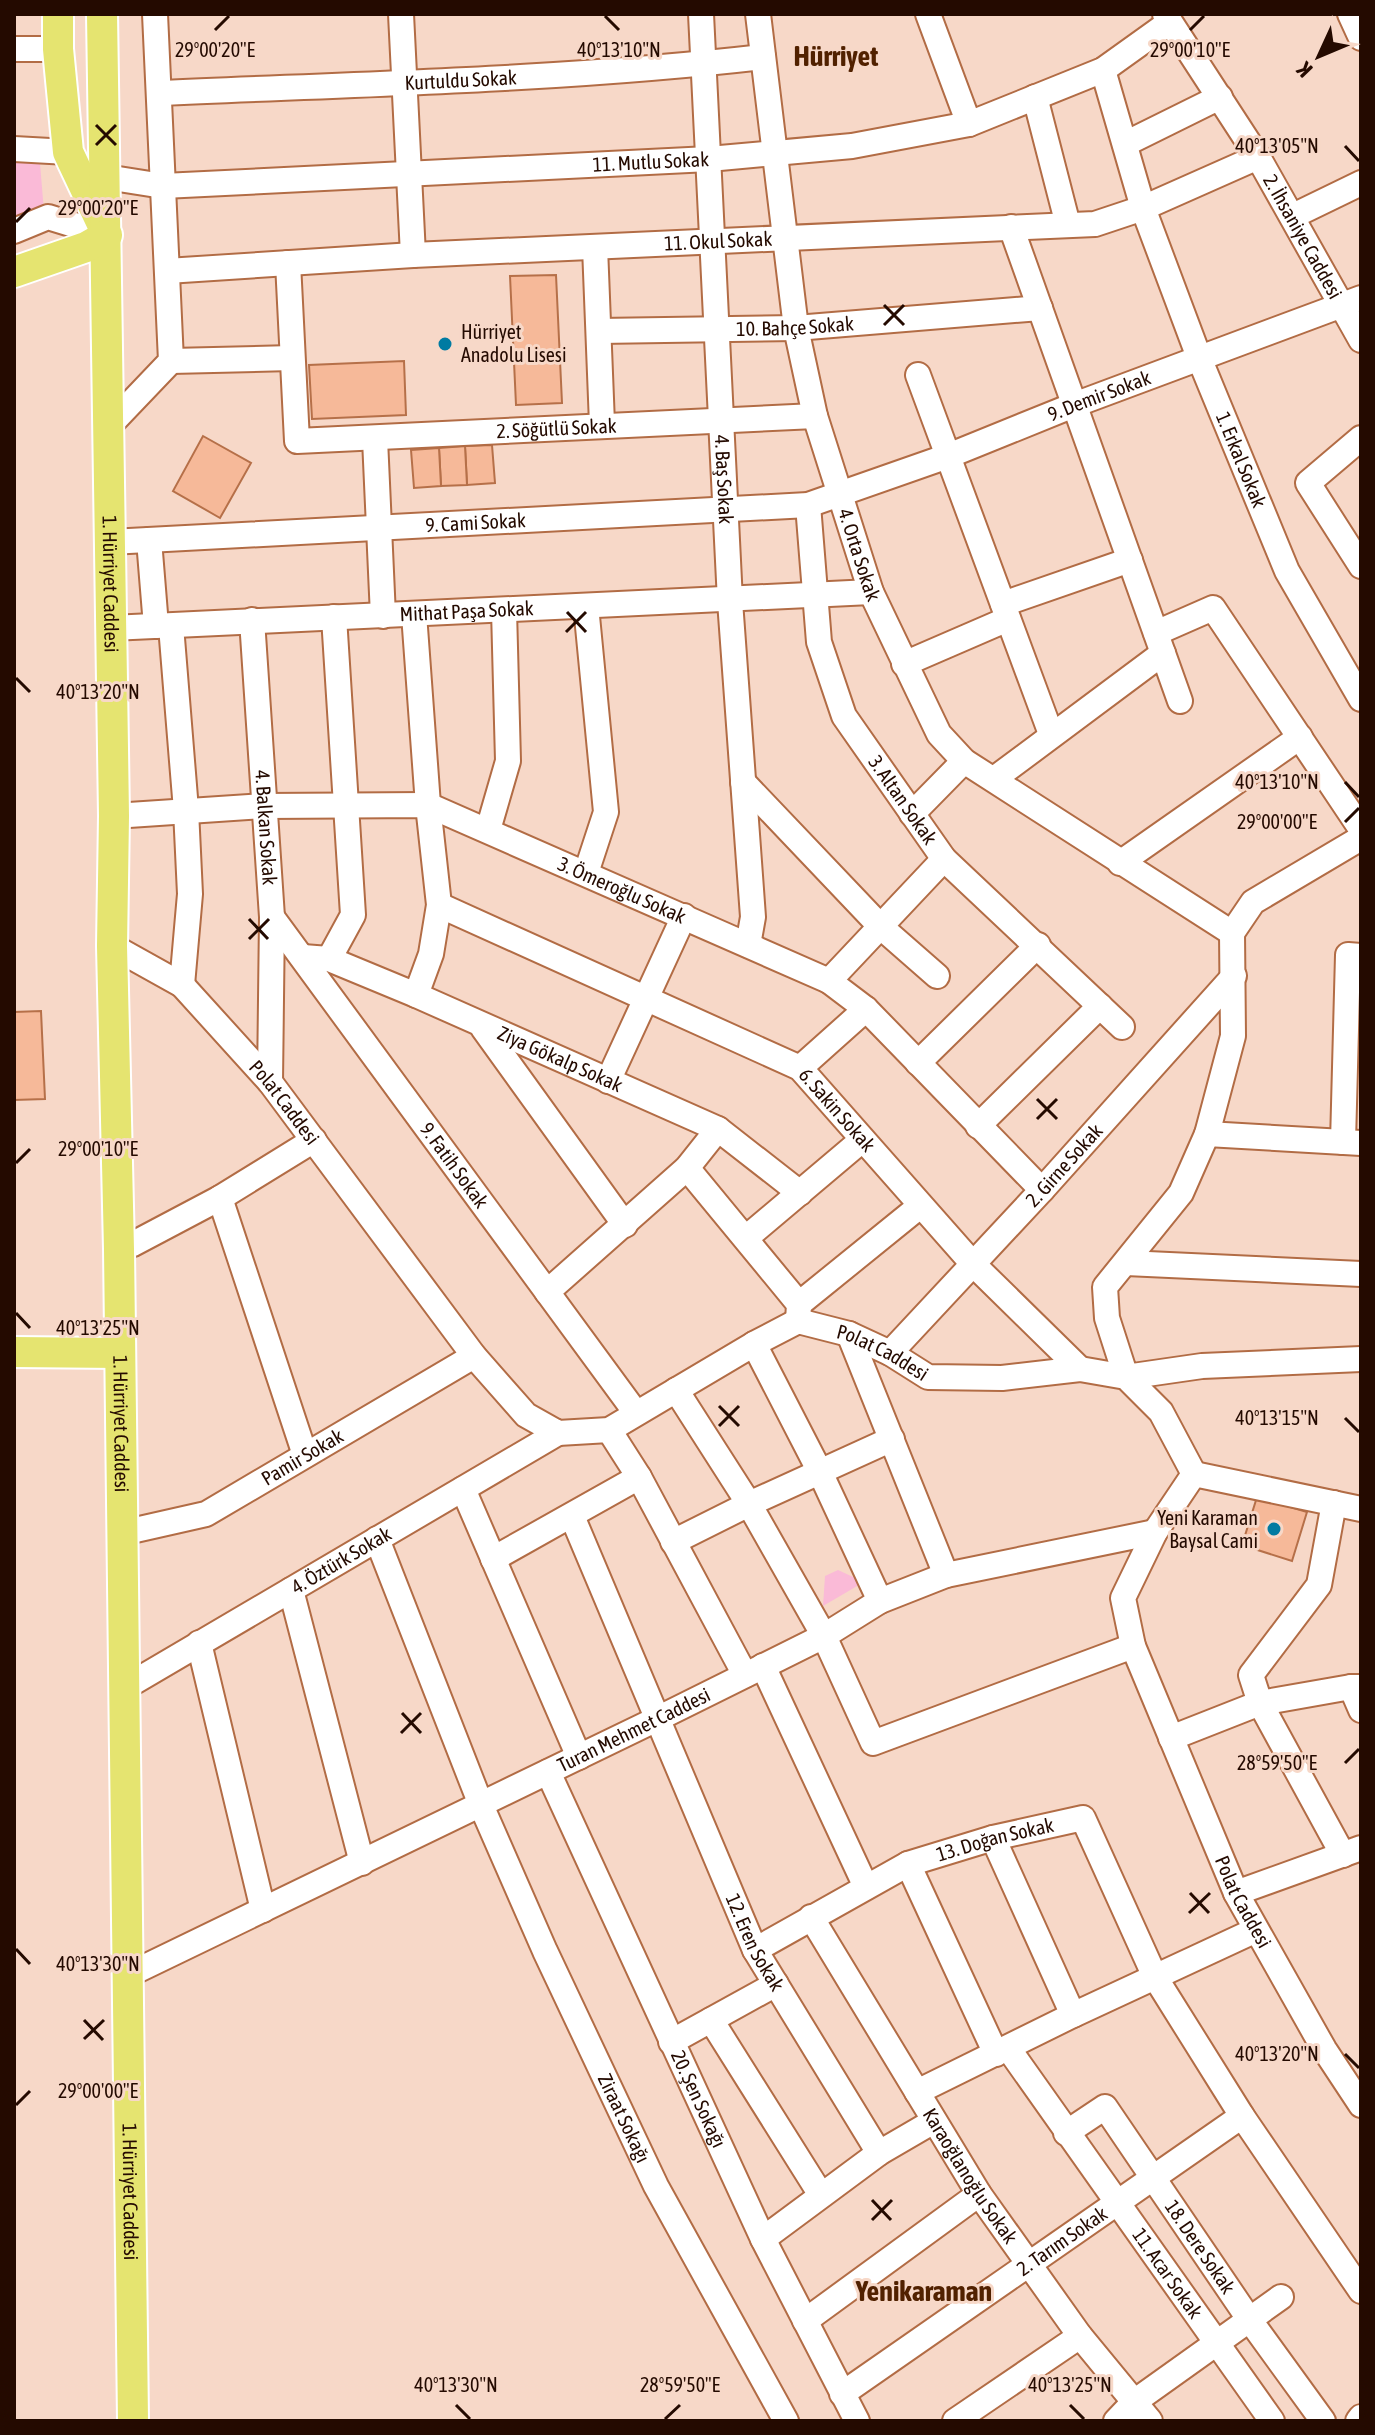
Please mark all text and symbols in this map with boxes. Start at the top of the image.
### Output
north arrow [1279,16,1359,96]
text: 29°00'20"E [175,38,256,61]
text: 40°13'10"N [577,38,661,61]
text: 29°00'10"E [1150,38,1231,61]
district label: Hürriyet [794,40,878,72]
text: K [1291,57,1318,83]
street label: Kurtuldu Sokak [404,65,518,94]
text: 40°13'05"N [1235,134,1319,157]
street label: 11. Mutlu Sokak [592,147,710,176]
street label: 2. İhsaniye Caddesi [1259,170,1347,303]
text: 29°00'20"E [58,196,139,219]
street label: 11. Okul Sokak [664,227,773,255]
street label: 10. Bahçe Sokak [736,311,855,340]
place label: Hürriyet Anadolu Lisesi [461,320,567,366]
marker: Hürriyet Anadolu Lisesi [436,335,454,353]
street label: 9. Demir Sokak [1044,365,1154,425]
street label: 1. Erkal Sokak [1212,409,1272,511]
street label: 2. Söğütlü Sokak [496,414,617,442]
street label: 4. Baş Sokak [711,434,738,525]
street label: 4. Orta Sokak [834,506,886,605]
street label: 9. Cami Sokak [425,508,526,536]
street label: 1. Hürriyet Caddesi [99,515,124,653]
street label: Mithat Paşa Sokak [399,596,534,625]
text: 40°13'20"N [56,680,140,703]
street label: 3. Altan Sokak [864,751,942,849]
street label: 4. Balkan Sokak [251,769,282,886]
text: 40°13'10"N [1235,770,1319,793]
text: 29°00'00"E [1237,810,1318,833]
street label: 3. Ömeroğlu Sokak [555,851,690,928]
street label: Ziya Gökalp Sokak [494,1021,627,1096]
street label: Polat Caddesi [245,1055,324,1149]
street label: 6. Sakin Sokak [795,1063,880,1156]
street label: 9. Fatih Sokak [416,1118,494,1212]
street label: 2. Girne Sokak [1021,1119,1107,1211]
text: 29°00'10"E [58,1137,139,1160]
text: 40°13'25"N [56,1316,140,1339]
street label: Polat Caddesi [835,1319,933,1385]
street label: 1. Hürriyet Caddesi [109,1355,134,1492]
text: 40°13'15"N [1235,1406,1319,1429]
street label: Pamir Sokak [257,1424,347,1490]
place label: Yeni Karaman Baysal Cami [1157,1506,1258,1552]
marker: Yeni Karaman Baysal Cami [1265,1520,1283,1538]
street label: 4. Öztürk Sokak [287,1521,395,1598]
street label: Turan Mehmet Caddesi [553,1683,714,1776]
text: 28°59'50"E [1237,1751,1318,1774]
street label: 13. Doğan Sokak [933,1813,1056,1866]
street label: Polat Caddesi [1211,1852,1276,1952]
street label: 12. Eren Sokak [722,1890,789,1995]
text: 40°13'30"N [56,1952,140,1975]
text: 40°13'20"N [1235,2042,1319,2065]
street label: 20. Şen Sokağı [667,2047,731,2151]
street label: Ziraat Sokağı [594,2070,655,2166]
text: 29°00'00"E [58,2079,139,2102]
street label: Karaoğlanoğlu Sokak [919,2104,1023,2248]
street label: 1. Hürriyet Caddesi [118,2123,143,2260]
street label: 18. Dere Sokak [1161,2196,1240,2298]
street label: 2. Tarım Sokak [1012,2201,1112,2280]
street label: 11. Acar Sokak [1128,2223,1208,2323]
district label: Yenikaraman [855,2275,992,2307]
text: 40°13'30"N [414,2373,498,2396]
text: 28°59'50"E [640,2373,721,2396]
text: 40°13'25"N [1028,2373,1112,2396]

